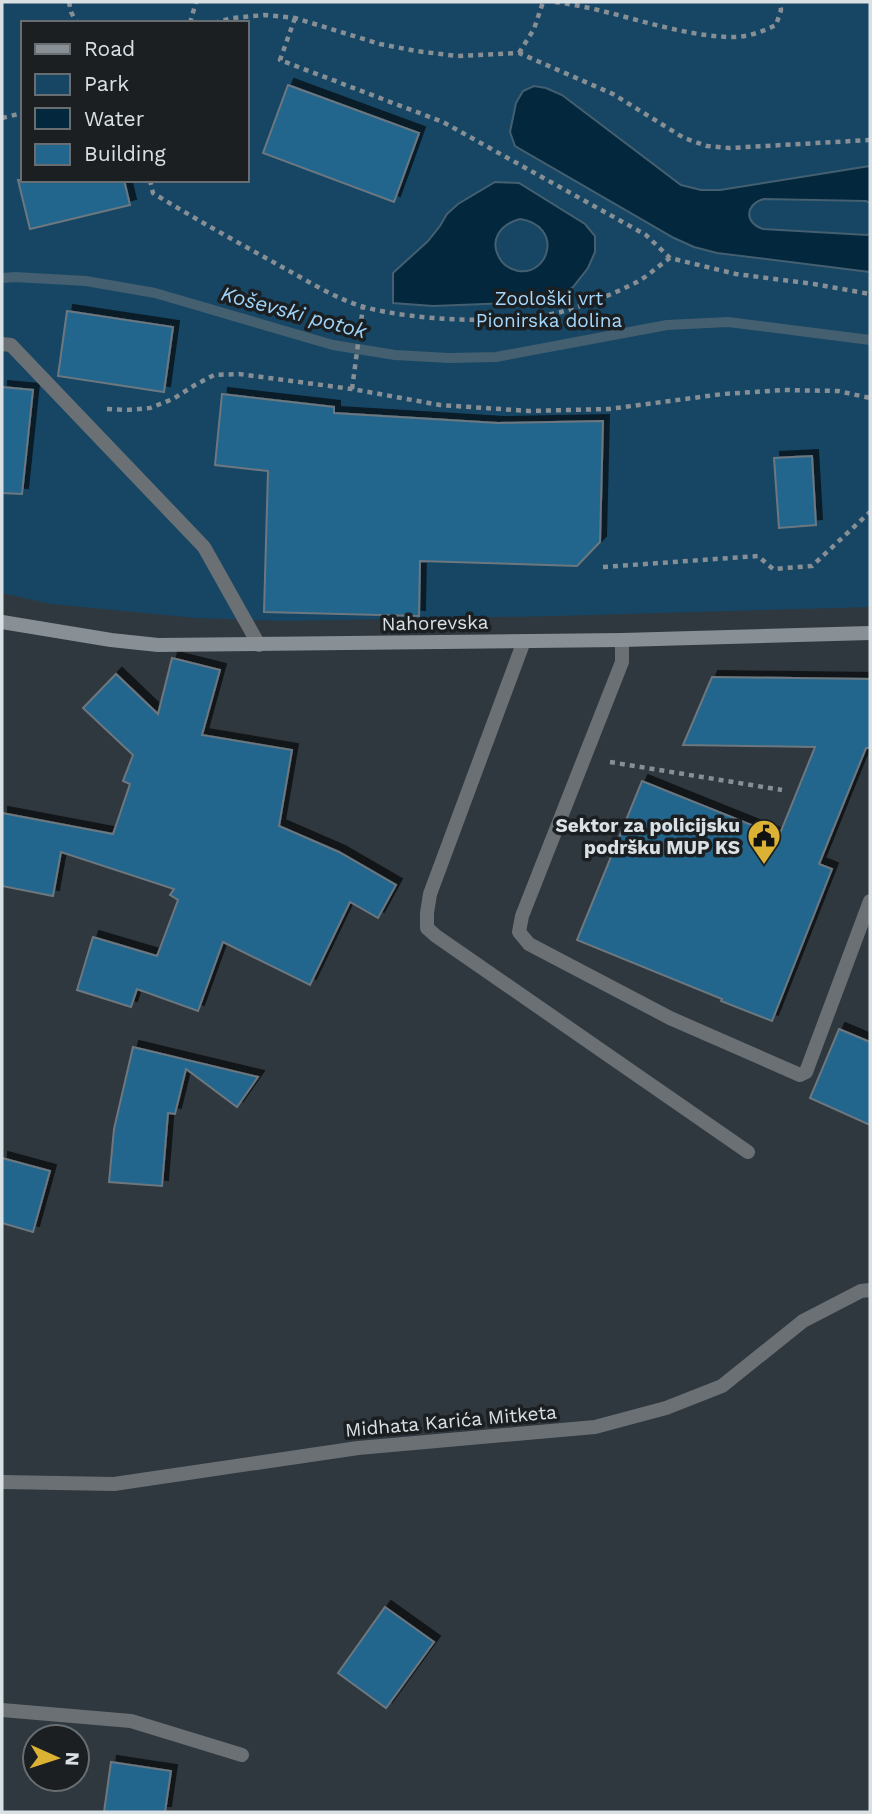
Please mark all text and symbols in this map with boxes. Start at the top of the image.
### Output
legend [21,21,248,182]
text: Road [84,36,135,61]
text: Park [84,71,129,96]
text: Water [84,106,145,131]
text: Building [84,141,166,166]
water label: Koševski potok [218,281,370,344]
park label: Zoološki vrt Pionirska dolina [476,287,622,332]
street label: Nahorevska [381,611,489,635]
place label: Sektor za policijsku podršku MUP KS [555,814,740,859]
public building icon: Sektor za policijsku podršku MUP KS [745,817,783,866]
street label: Midhata Karića Mitketa [344,1400,558,1442]
north arrow [21,1723,91,1793]
text: N [61,1751,84,1767]

